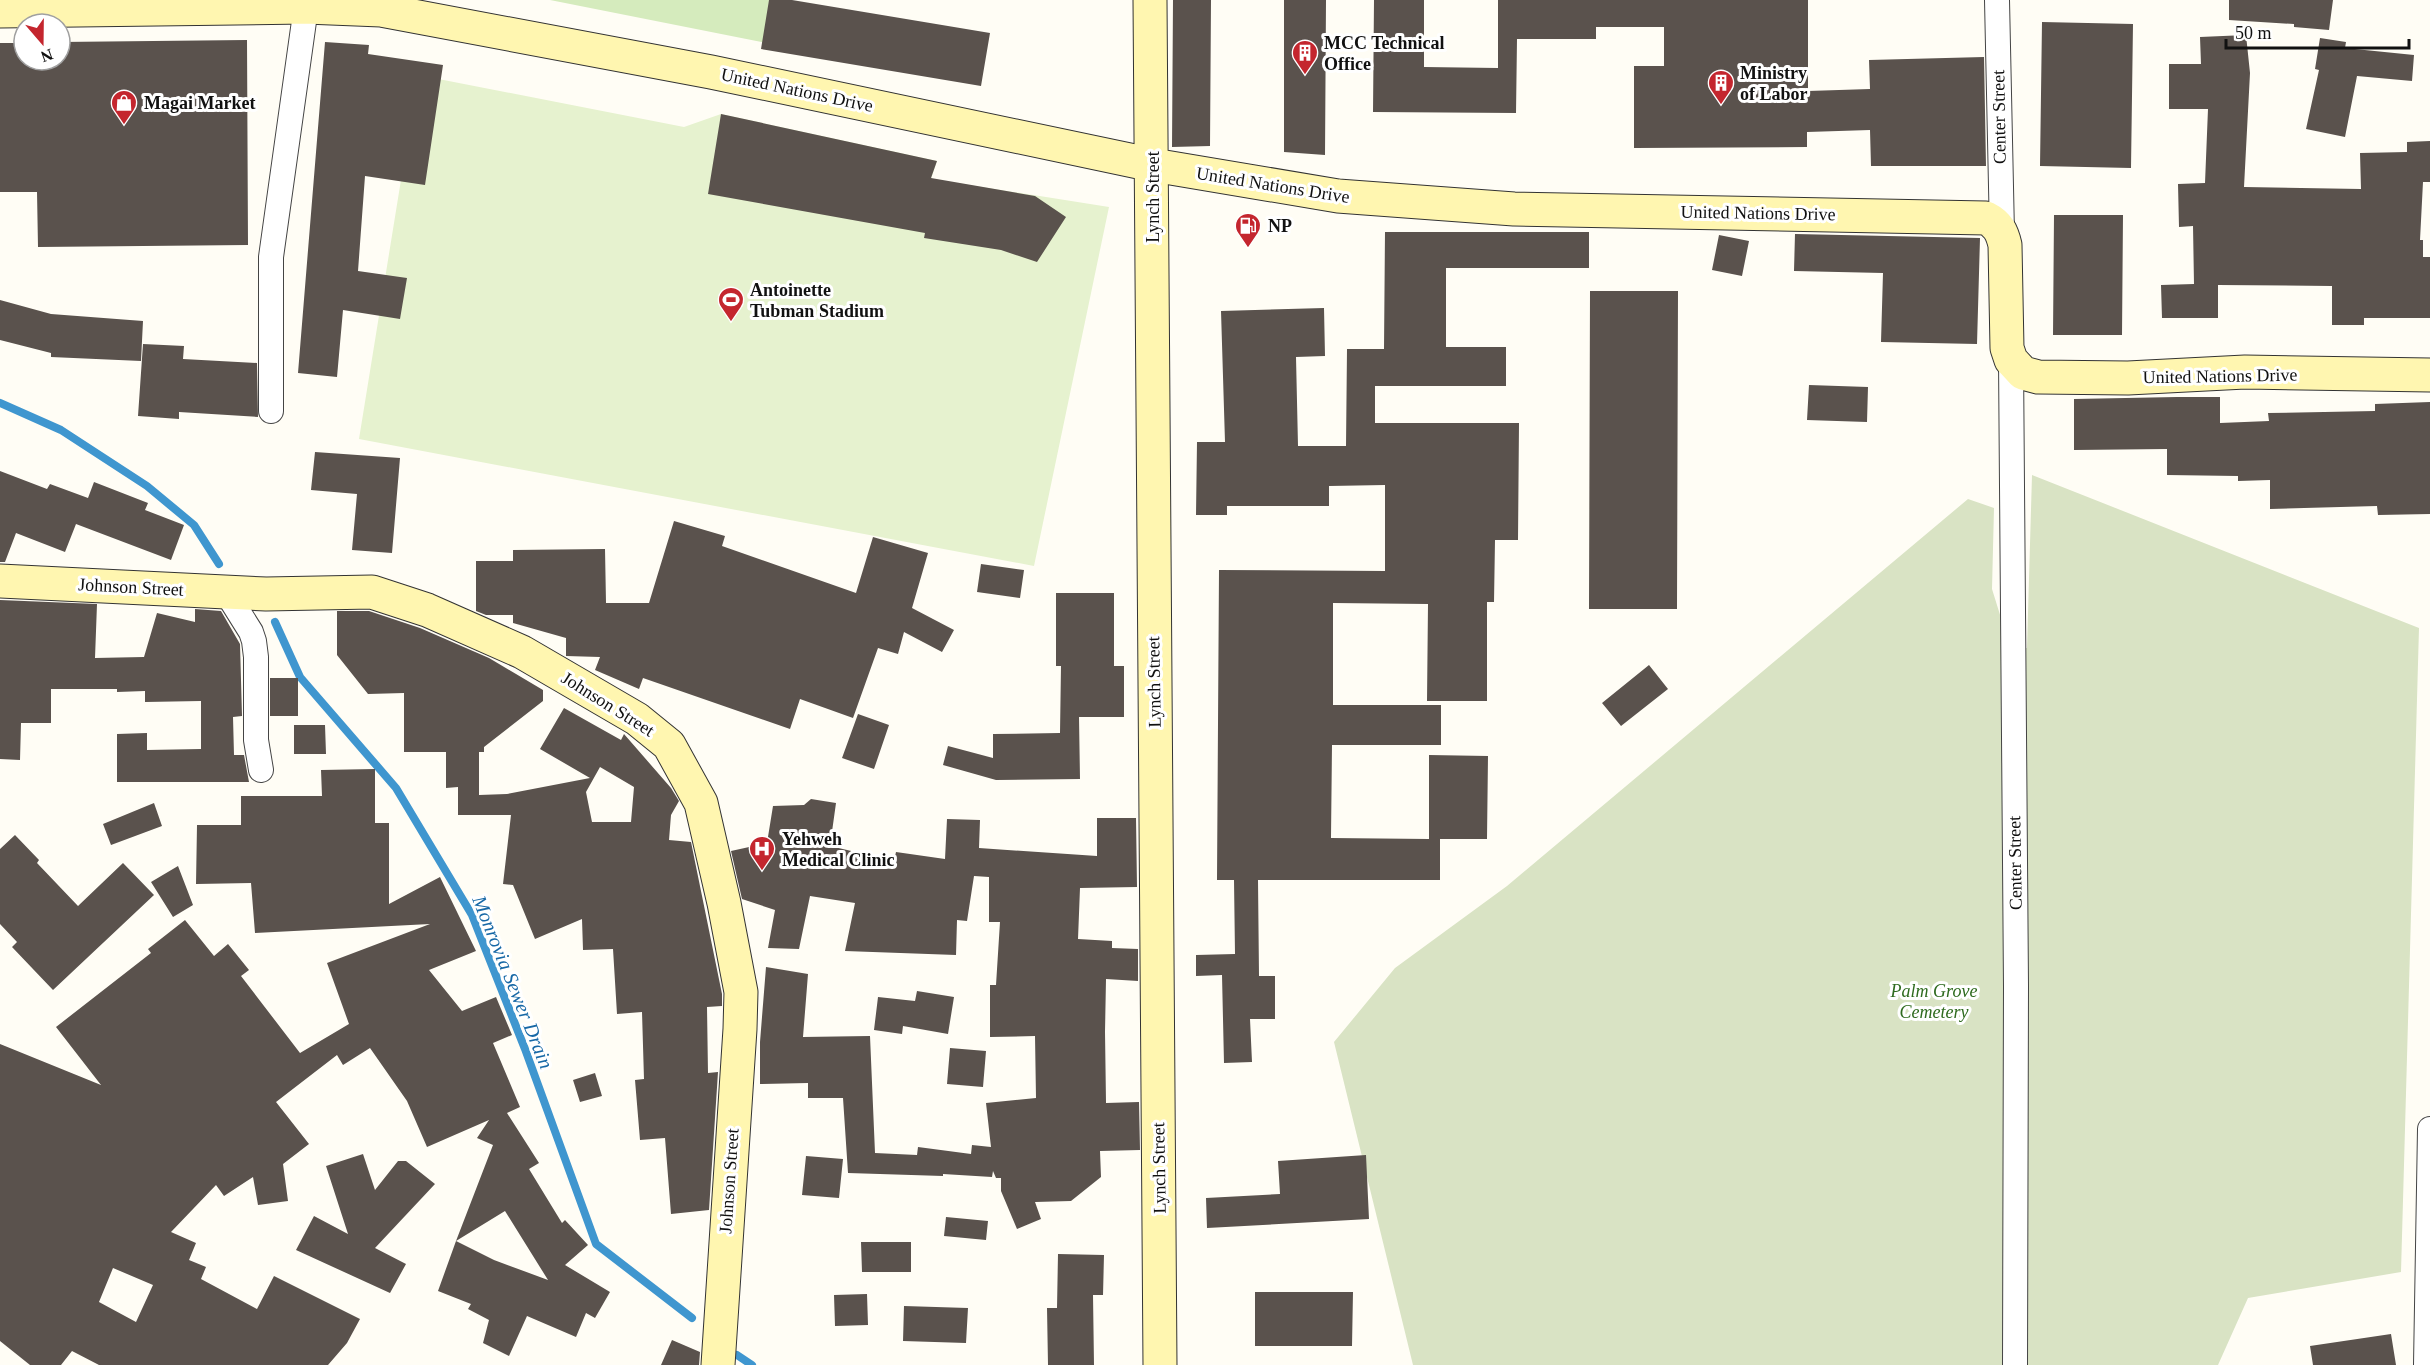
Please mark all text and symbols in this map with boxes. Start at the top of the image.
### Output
north arrow [12,12,72,72]
scale bar [2226,12,2409,50]
text: 50 m [2235,23,2272,43]
place label: MCC Technical Office [1324,33,1445,74]
building icon: MCC Technical Office [1290,38,1320,76]
text: N [38,46,55,66]
place label: Ministry of Labor [1740,63,1808,104]
street label: United Nations Drive [719,64,875,116]
building icon: Ministry of Labor [1706,68,1736,106]
street label: Center Street [1988,70,2010,164]
shop icon: Magai Market [109,88,139,126]
place label: Magai Market [144,93,255,113]
street label: Lynch Street [1143,151,1163,243]
street label: United Nations Drive [1195,163,1351,207]
street label: United Nations Drive [1680,202,1836,224]
fuel station icon: NP [1233,211,1263,249]
place label: NP [1268,216,1292,236]
place label: Antoinette Tubman Stadium [750,280,884,321]
sports icon: Antoinette Tubman Stadium [716,285,746,323]
street label: United Nations Drive [2142,365,2298,387]
street label: Johnson Street [78,574,184,600]
street label: Lynch Street [1143,636,1165,728]
street label: Johnson Street [558,668,658,740]
street label: Center Street [2004,816,2026,910]
place label: Yehweh Medical Clinic [782,829,894,870]
hospital icon: Yehweh Medical Clinic [747,834,777,872]
water label: Monrovia Sewer Drain [468,891,558,1072]
park label: Palm Grove Cemetery [1890,981,1977,1022]
street label: Lynch Street [1148,1122,1170,1214]
street label: Johnson Street [715,1128,743,1234]

